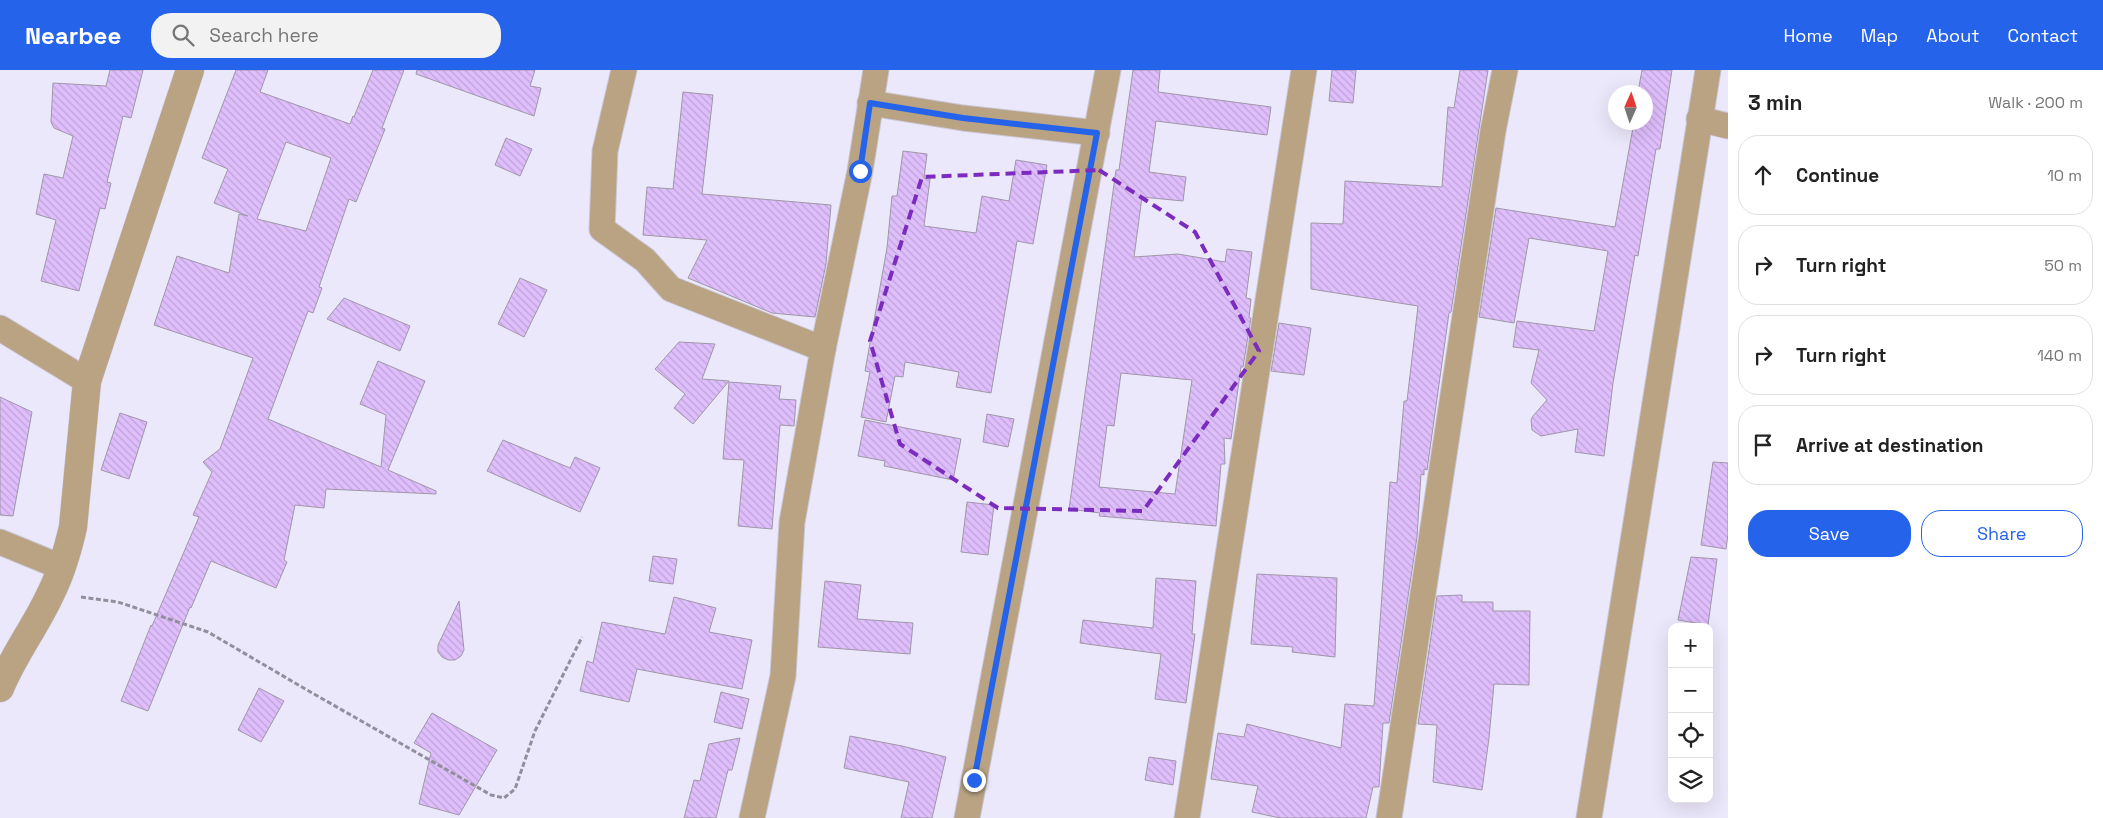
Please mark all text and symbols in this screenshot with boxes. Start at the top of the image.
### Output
search box [151,13,501,58]
text: Nearbee [25,20,121,51]
icon: search [169,21,197,49]
text: Search here [209,23,319,48]
text: Home [1784,24,1833,47]
text: Map [1861,24,1898,47]
text: About [1926,24,1980,47]
text: Contact [2008,24,2078,47]
north arrow [1608,85,1653,130]
text: 3 min [1748,89,1803,116]
text: Walk · 200 m [1988,92,2083,113]
route start [849,160,872,183]
icon: ahead [1749,161,1777,189]
text: Continue [1796,163,1879,188]
text: 10 m [2047,165,2082,186]
icon: right [1749,251,1777,279]
text: Turn right [1796,253,1886,278]
text: 50 m [2044,255,2082,276]
icon: right [1749,341,1777,369]
text: Turn right [1796,343,1886,368]
text: 140 m [2037,345,2082,366]
icon: arrive [1749,431,1777,459]
text: Arrive at destination [1796,433,1984,458]
button: Save [1748,510,1911,557]
button: Share [1921,510,2083,557]
map controls [1668,623,1713,803]
button: + [1668,623,1713,668]
button: − [1668,668,1713,713]
button: locate [1668,713,1713,758]
button: layers [1668,758,1713,803]
route end [963,769,986,792]

